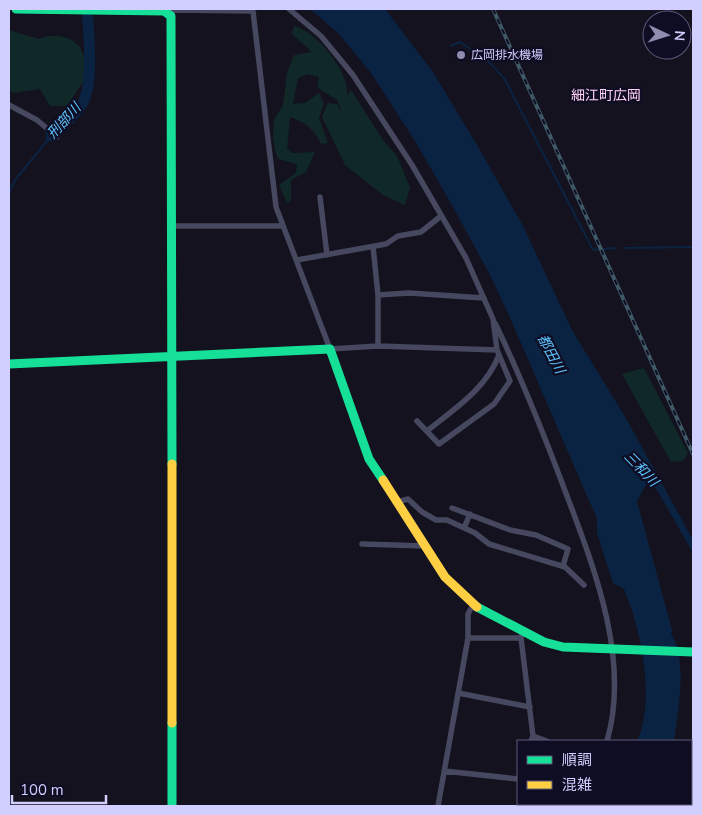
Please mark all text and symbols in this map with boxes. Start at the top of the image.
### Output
north arrow [642,10,692,60]
text: N [670,30,689,42]
place label: 広岡排水機場 [471,47,543,63]
marker: 広岡排水機場 [455,49,467,61]
district label: 細江町広岡 [571,86,641,105]
water label: 刑部川 [43,98,86,143]
water label: 都田川 [533,331,570,379]
water label: 三和川 [620,447,664,492]
legend [517,740,692,805]
text: 順調 [562,750,592,770]
scale bar [12,772,106,804]
text: 混雑 [562,775,592,795]
text: 100 m [20,780,64,800]

